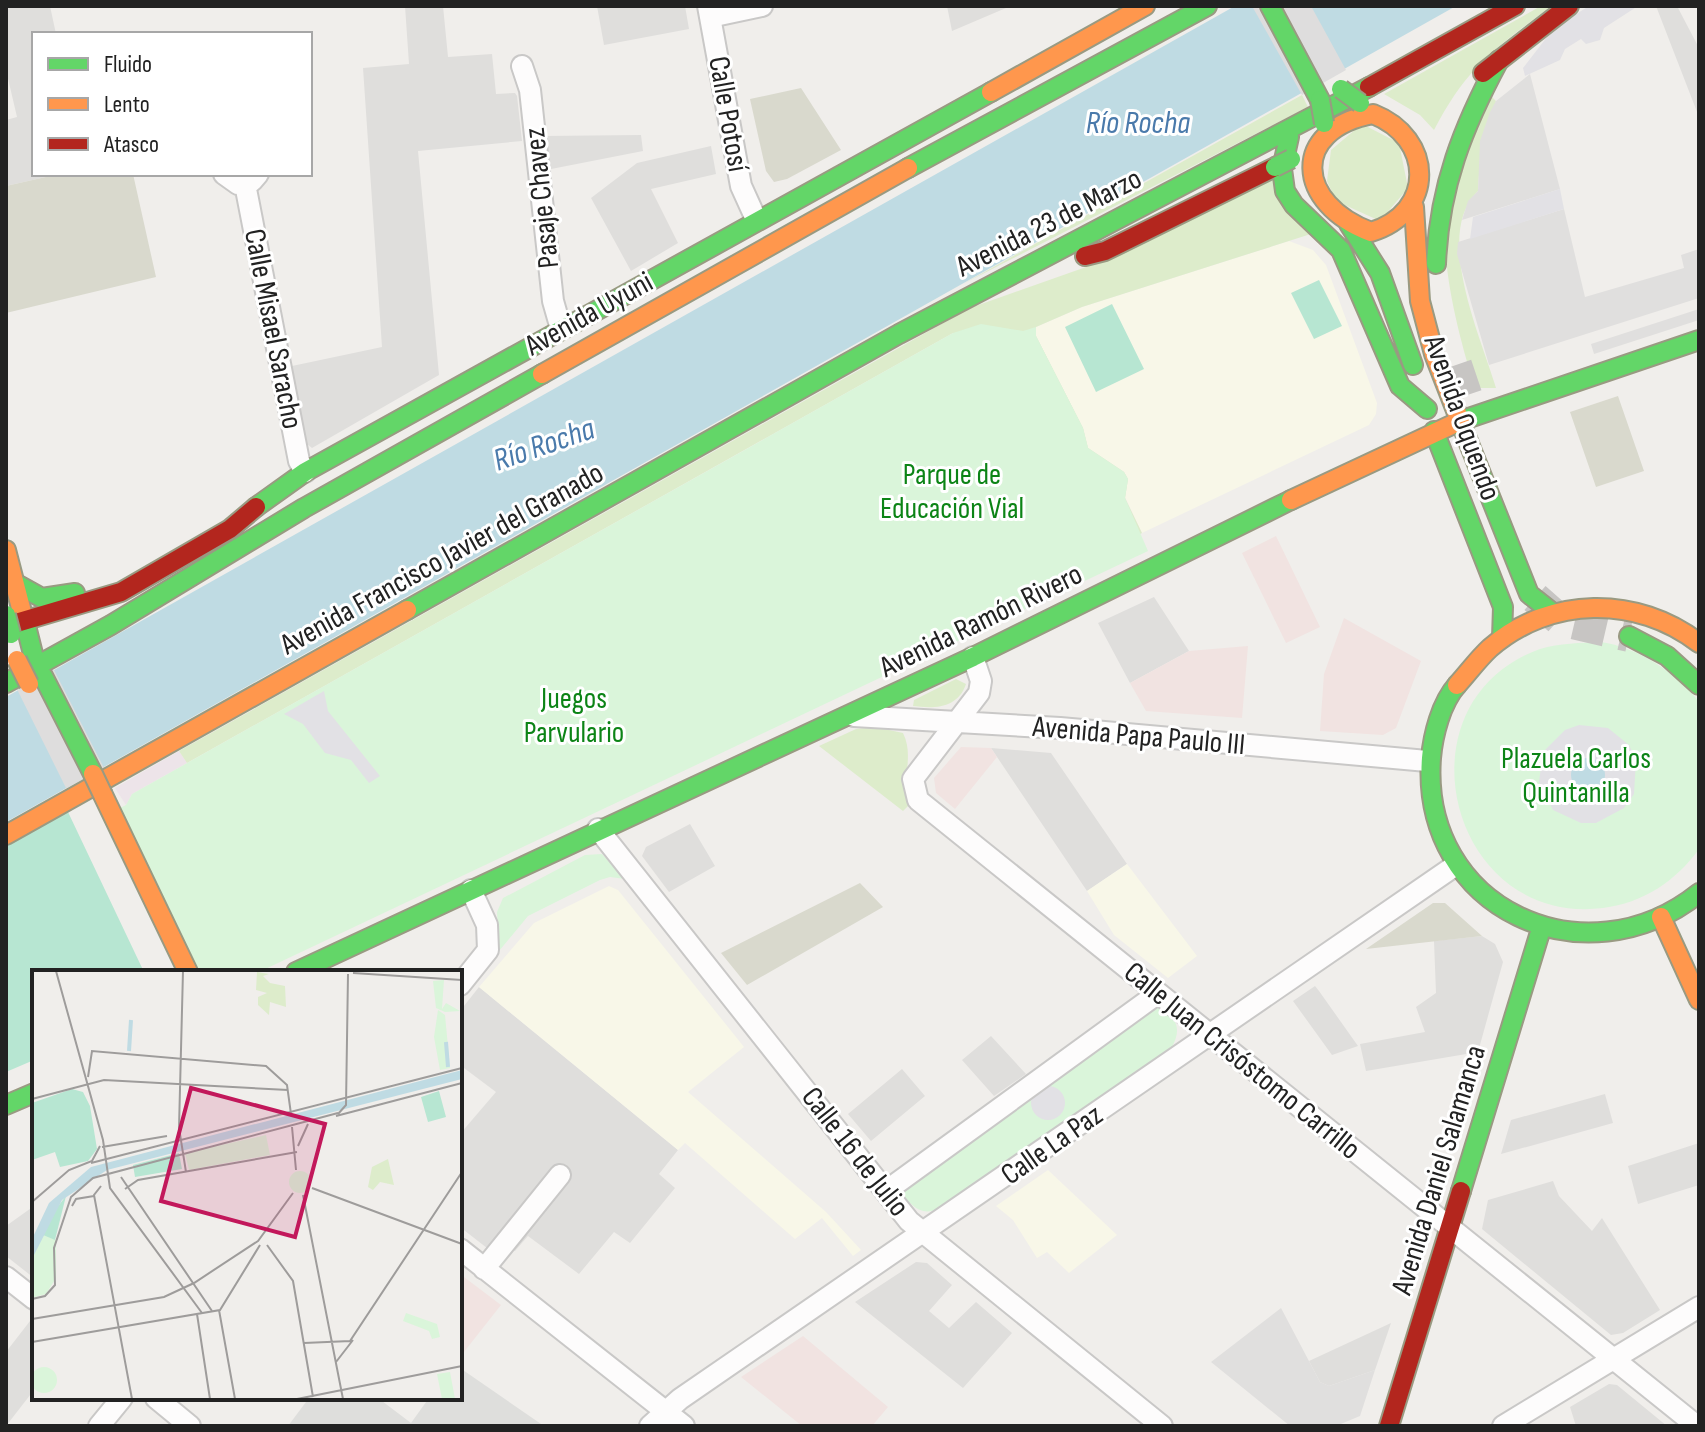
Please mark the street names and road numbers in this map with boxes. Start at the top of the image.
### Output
street label: Calle Potosí [700,54,756,175]
street label: Pasaje Chavez [517,126,567,270]
street label: Avenida 23 de Marzo [949,161,1148,286]
street label: Calle Misael Saracho [236,226,310,432]
street label: Avenida Uyuni [518,264,659,364]
street label: Avenida Oquendo [1415,330,1508,505]
street label: Avenida Francisco Javier del Granado [273,455,610,663]
street label: Avenida Ramón Rivero [873,556,1088,686]
street label: Avenida Papa Paulo III [1030,709,1247,763]
street label: Calle Juan Crisóstomo Carrillo [1116,955,1368,1167]
street label: Avenida Daniel Salamanca [1384,1041,1494,1300]
street label: Calle 16 de Julio [793,1080,917,1224]
street label: Calle La Paz [994,1097,1110,1193]

